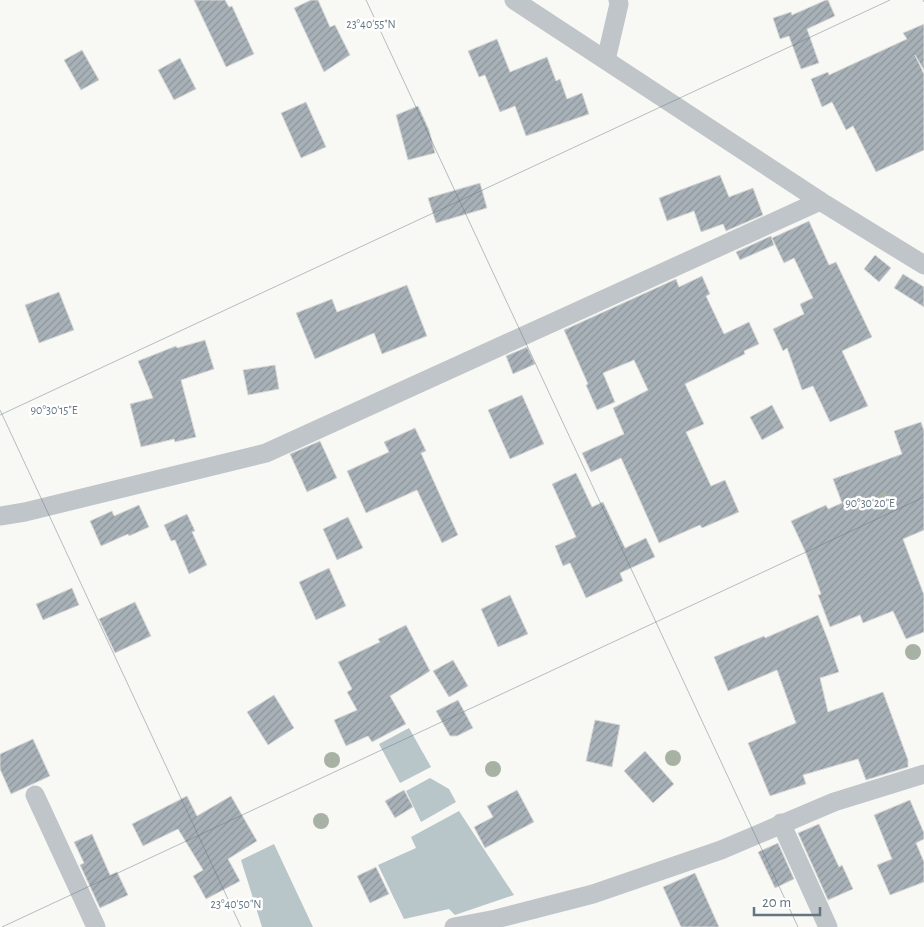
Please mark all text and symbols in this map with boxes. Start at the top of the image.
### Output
text: 23°40'55"N [346,18,396,30]
text: 90°30'15"E [30,404,78,416]
text: 90°30'20"E [845,497,895,509]
scale bar [754,884,820,916]
text: 20 m [762,895,791,910]
text: 23°40'50"N [211,898,261,910]

